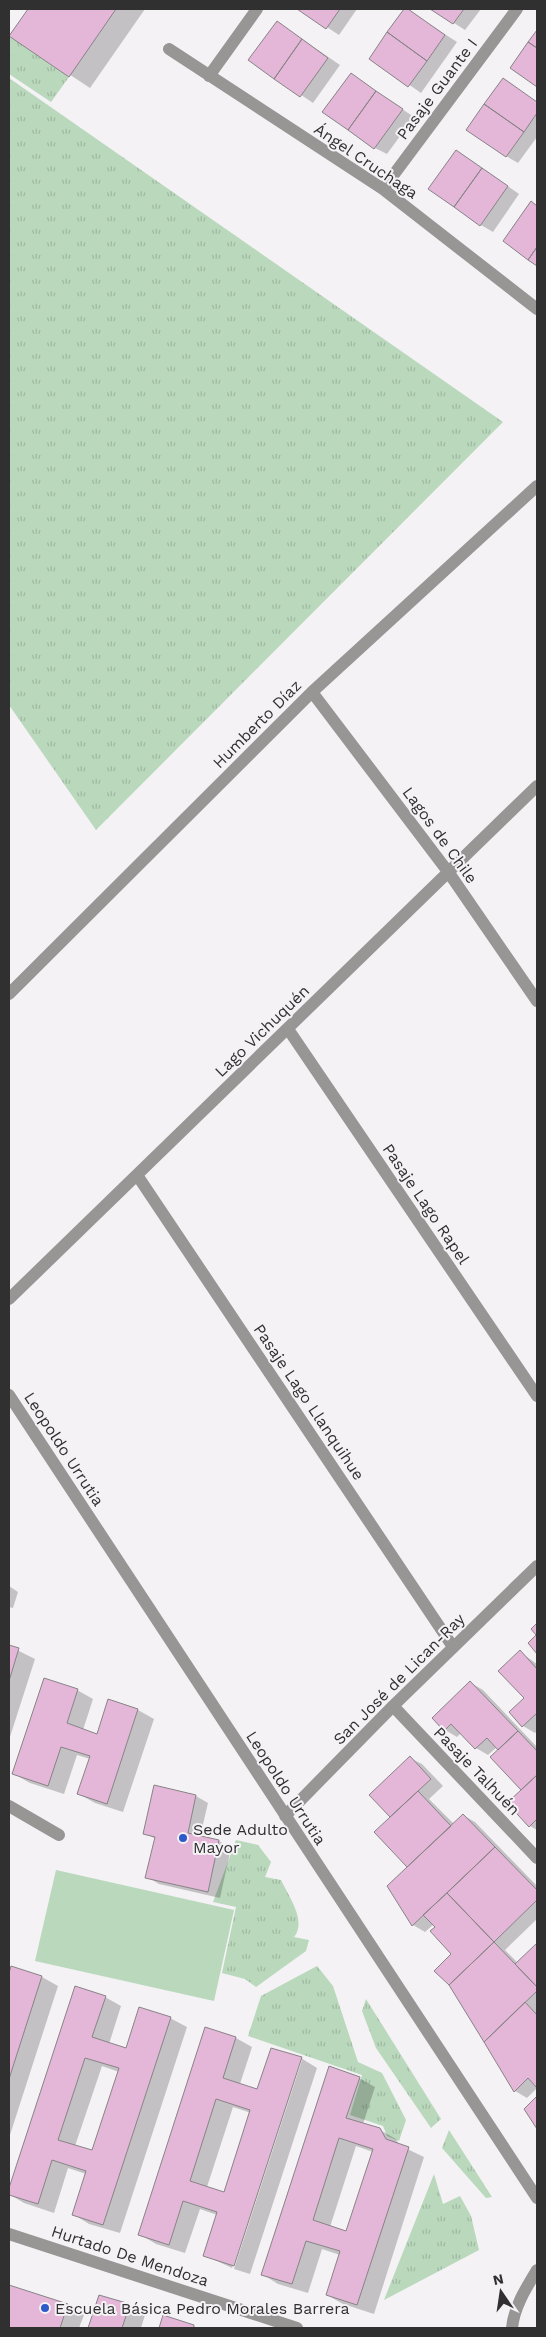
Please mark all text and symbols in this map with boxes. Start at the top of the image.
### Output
street label: Pasaje Guante I [393,35,481,143]
street label: Ángel Cruchaga [311,119,421,203]
street label: Humberto Díaz [209,676,305,772]
street label: Lagos de Chile [399,783,481,887]
street label: Lago Vichuquén [211,981,313,1081]
street label: Pasaje Lago Rapel [379,1140,473,1268]
street label: Pasaje Lago Llanquihue [250,1320,368,1484]
street label: Leopoldo Urrutia [20,1388,108,1510]
street label: San José de Lican-Ray [329,1609,469,1749]
street label: Pasaje Talhuén [430,1723,524,1819]
street label: Leopoldo Urrutia [242,1727,330,1849]
place label: Sede Adulto Mayor [193,1820,288,1857]
marker: Sede Adulto Mayor [177,1832,189,1844]
street label: Hurtado De Mendoza [49,2222,211,2290]
north arrow [476,2267,526,2317]
text: N [491,2270,505,2288]
place label: Escuela Básica Pedro Morales Barrera [55,2299,350,2318]
marker: Escuela Básica Pedro Morales Barrera [39,2302,51,2314]

